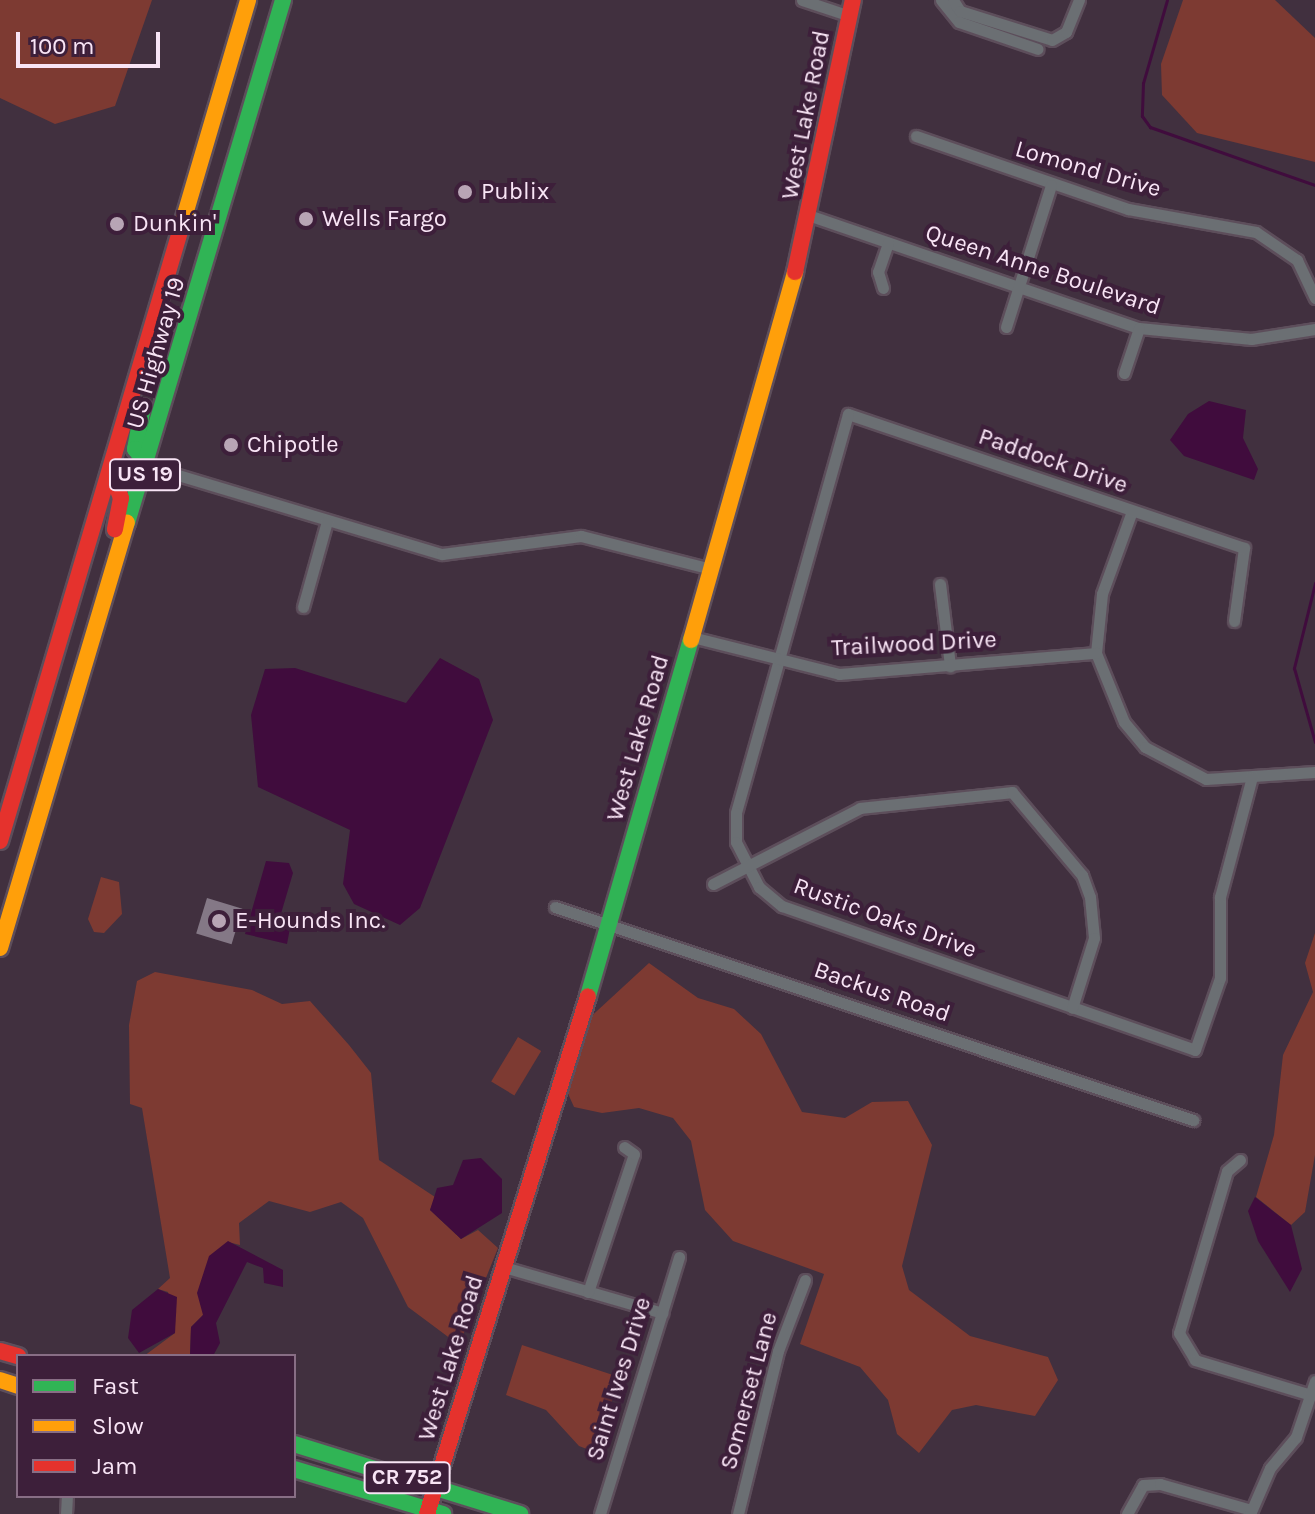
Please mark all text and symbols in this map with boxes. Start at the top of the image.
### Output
scale bar [20,16,164,66]
street label: West Lake Road [775,28,837,202]
text: 100 m [30,32,95,60]
street label: Lomond Drive [1012,134,1164,204]
place label: Publix [481,178,549,206]
marker: Publix [456,183,474,201]
place label: Wells Fargo [322,205,447,233]
place label: Dunkin' [133,210,216,238]
marker: Wells Fargo [297,210,315,228]
marker: Dunkin' [108,215,126,233]
street label: Queen Anne Boulevard [922,218,1164,322]
street label: US Highway 19 [121,274,191,432]
street label: Paddock Drive [975,422,1131,500]
place label: Chipotle [247,431,339,459]
marker: Chipotle [222,436,240,454]
road number: US 19 [107,457,183,493]
street label: Trailwood Drive [831,625,997,663]
street label: West Lake Road [601,652,675,824]
street label: Rustic Oaks Drive [790,872,980,964]
place label: E-Hounds Inc. [235,907,385,935]
marker: E-Hounds Inc. [210,912,228,930]
street label: Backus Road [810,955,954,1029]
street label: West Lake Road [412,1272,490,1444]
street label: Saint Ives Drive [580,1294,658,1464]
street label: Somerset Lane [714,1309,784,1473]
legend [16,1354,296,1498]
text: Fast [92,1372,139,1400]
text: Slow [92,1412,144,1440]
text: Jam [92,1452,137,1480]
road number: CR 752 [363,1460,451,1496]

